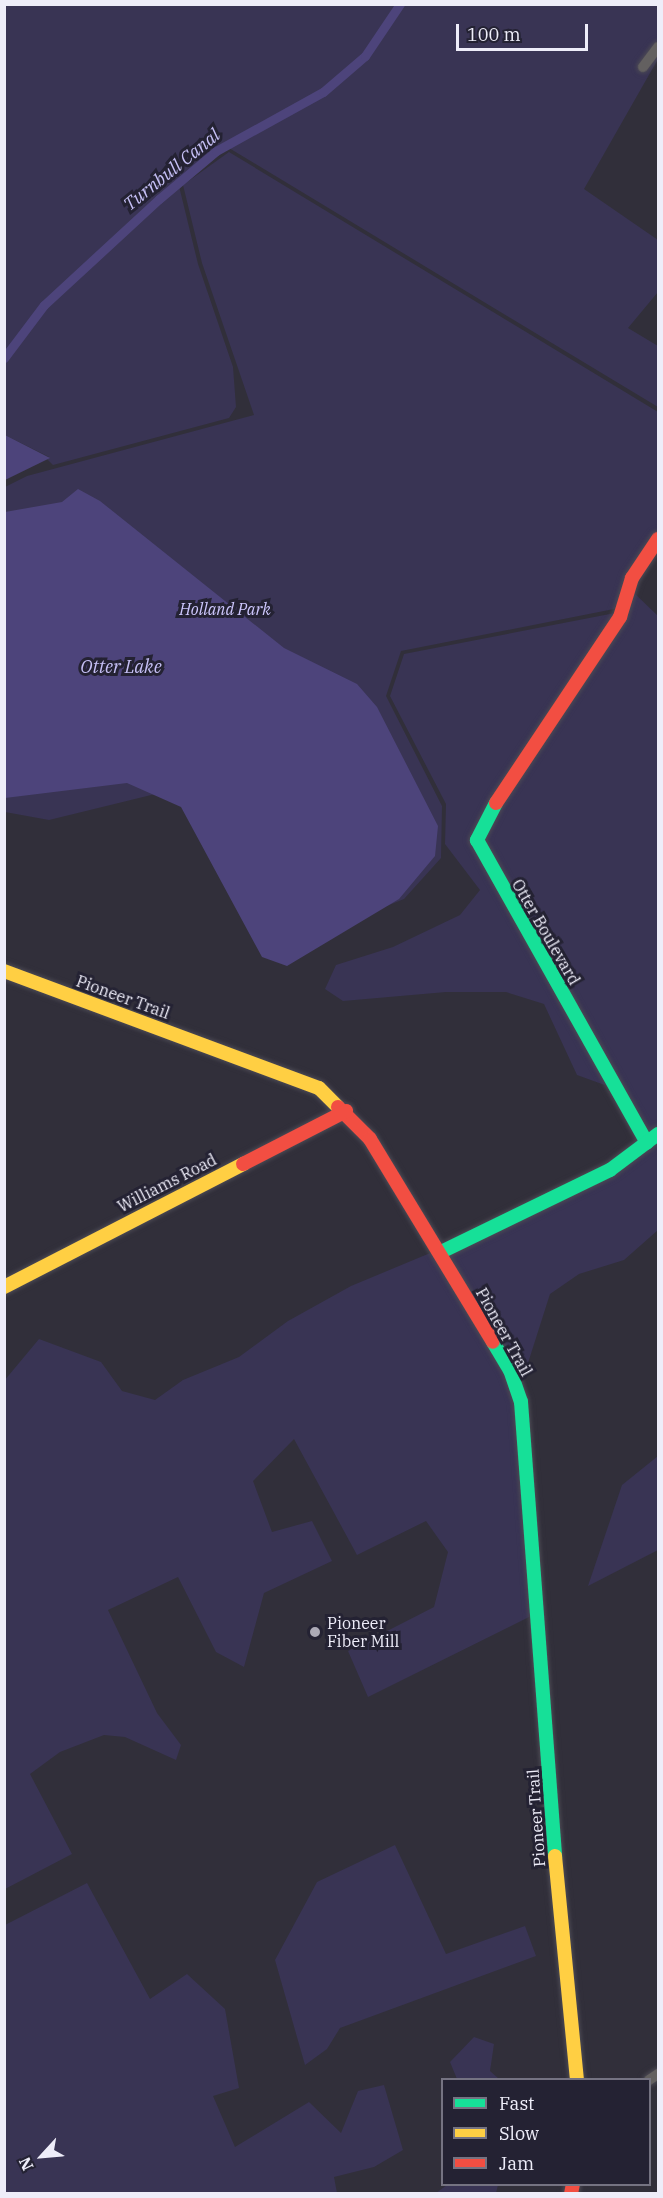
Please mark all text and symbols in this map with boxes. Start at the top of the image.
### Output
scale bar [459,12,591,50]
text: 100 m [467,23,521,46]
water label: Turnbull Canal [119,125,225,215]
park label: Holland Park [179,599,271,619]
water label: Otter Lake [80,656,162,678]
street label: Otter Boulevard [508,876,584,988]
street label: Pioneer Trail [74,971,172,1023]
street label: Williams Road [114,1150,220,1216]
street label: Pioneer Trail [472,1284,536,1380]
place label: Pioneer Fiber Mill [327,1613,399,1651]
marker: Pioneer Fiber Mill [308,1625,322,1639]
street label: Pioneer Trail [523,1768,549,1868]
legend [441,2078,651,2186]
text: Fast [499,2092,534,2115]
text: Slow [499,2122,539,2145]
north arrow [12,2126,72,2186]
text: Jam [499,2152,534,2175]
text: N [14,2154,38,2174]

